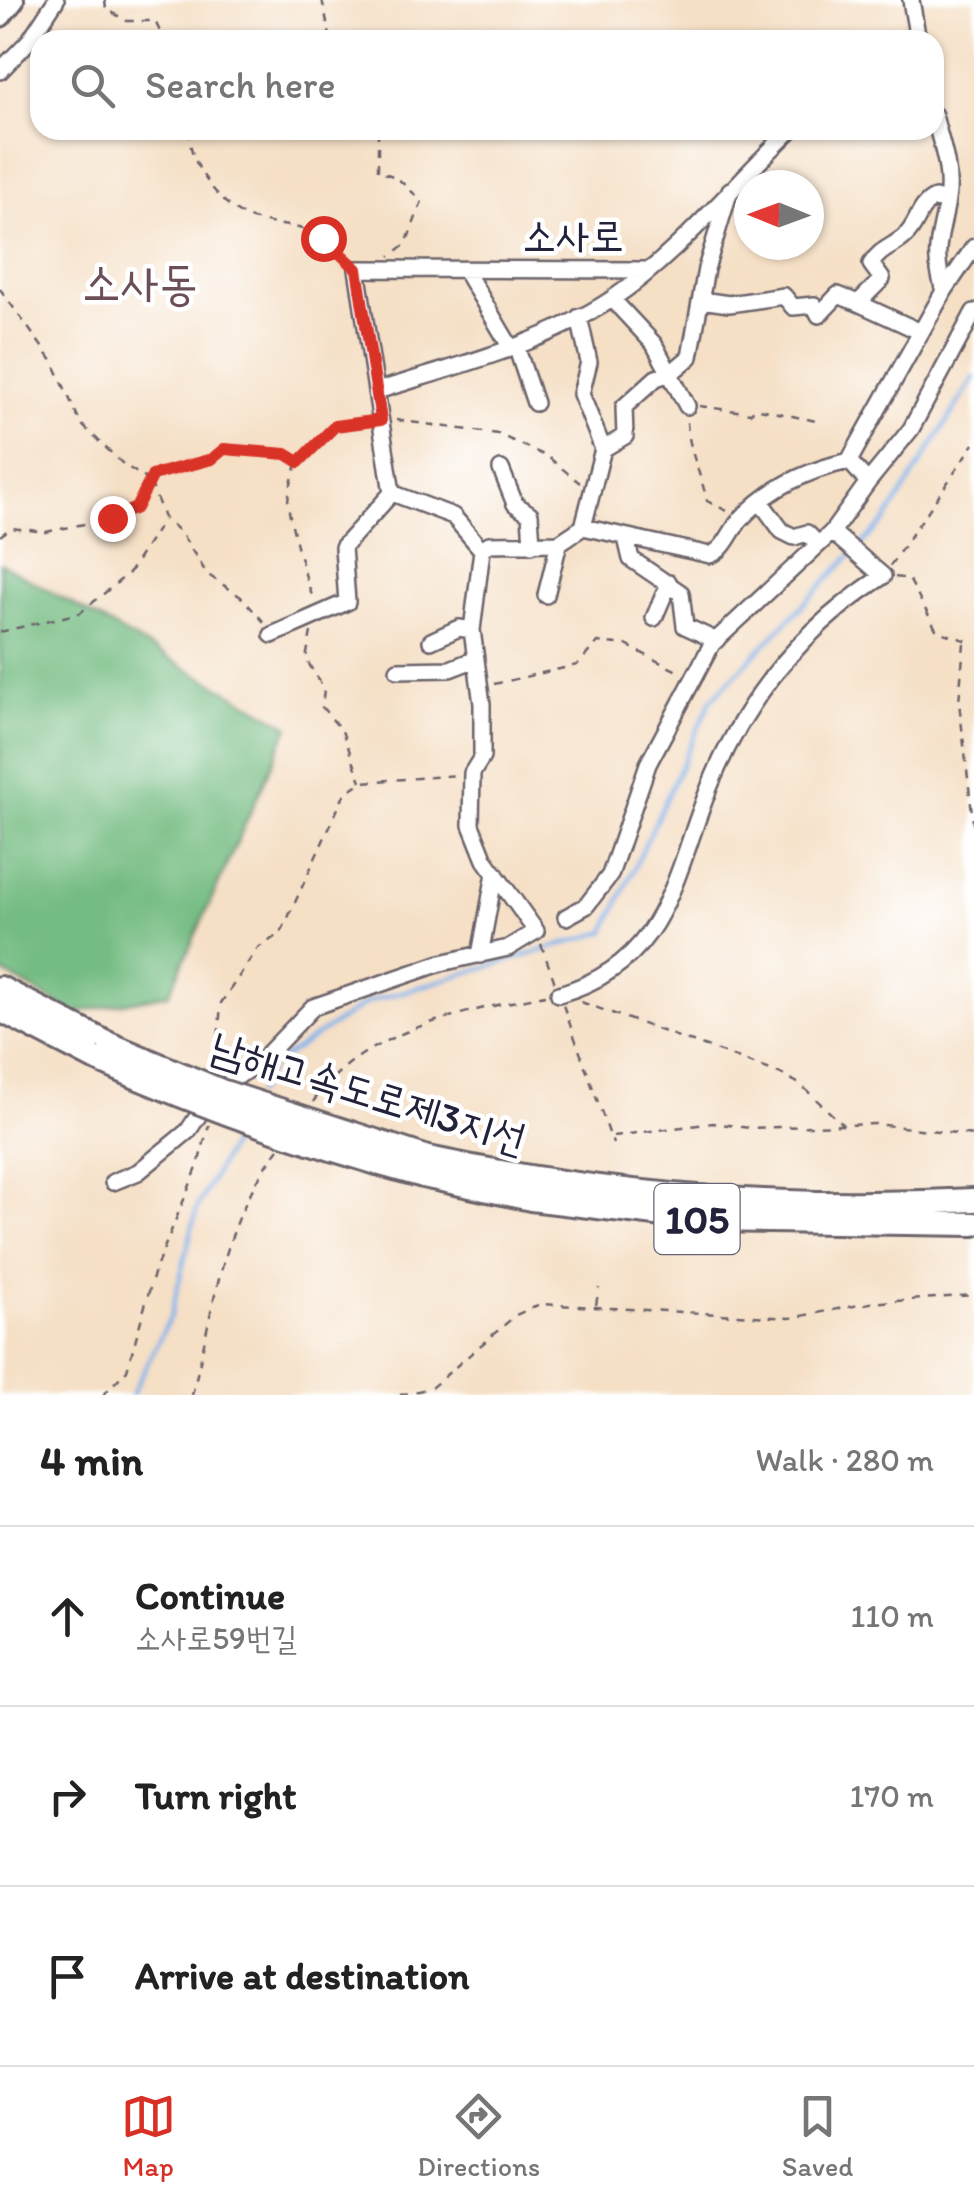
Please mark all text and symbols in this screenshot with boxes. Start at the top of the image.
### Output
search box [30,30,944,140]
icon: search [65,58,120,113]
text: Search here [145,62,336,108]
north arrow [734,170,824,260]
street label: 소사로 [522,210,624,261]
route start [301,216,347,262]
district label: 소사동 [82,253,198,311]
route end [90,496,136,542]
street label: 남해고속도로제3지선 [205,1020,533,1165]
road number: 105 [654,1184,740,1254]
text: 4 min [40,1435,143,1486]
text: Walk · 280 m [755,1441,934,1479]
text: Continue [135,1573,285,1619]
icon: ahead [40,1589,95,1644]
text: 110 m [850,1597,934,1635]
text: 소사로59번길 [135,1619,297,1657]
icon: right [40,1769,95,1824]
text: Turn right [135,1773,297,1819]
text: 170 m [849,1777,934,1815]
icon: arrive [40,1949,95,2004]
text: Arrive at destination [135,1953,470,1999]
tab: Map [121,2089,176,2183]
tab: Directions [417,2089,540,2183]
tab: Saved [782,2089,853,2183]

